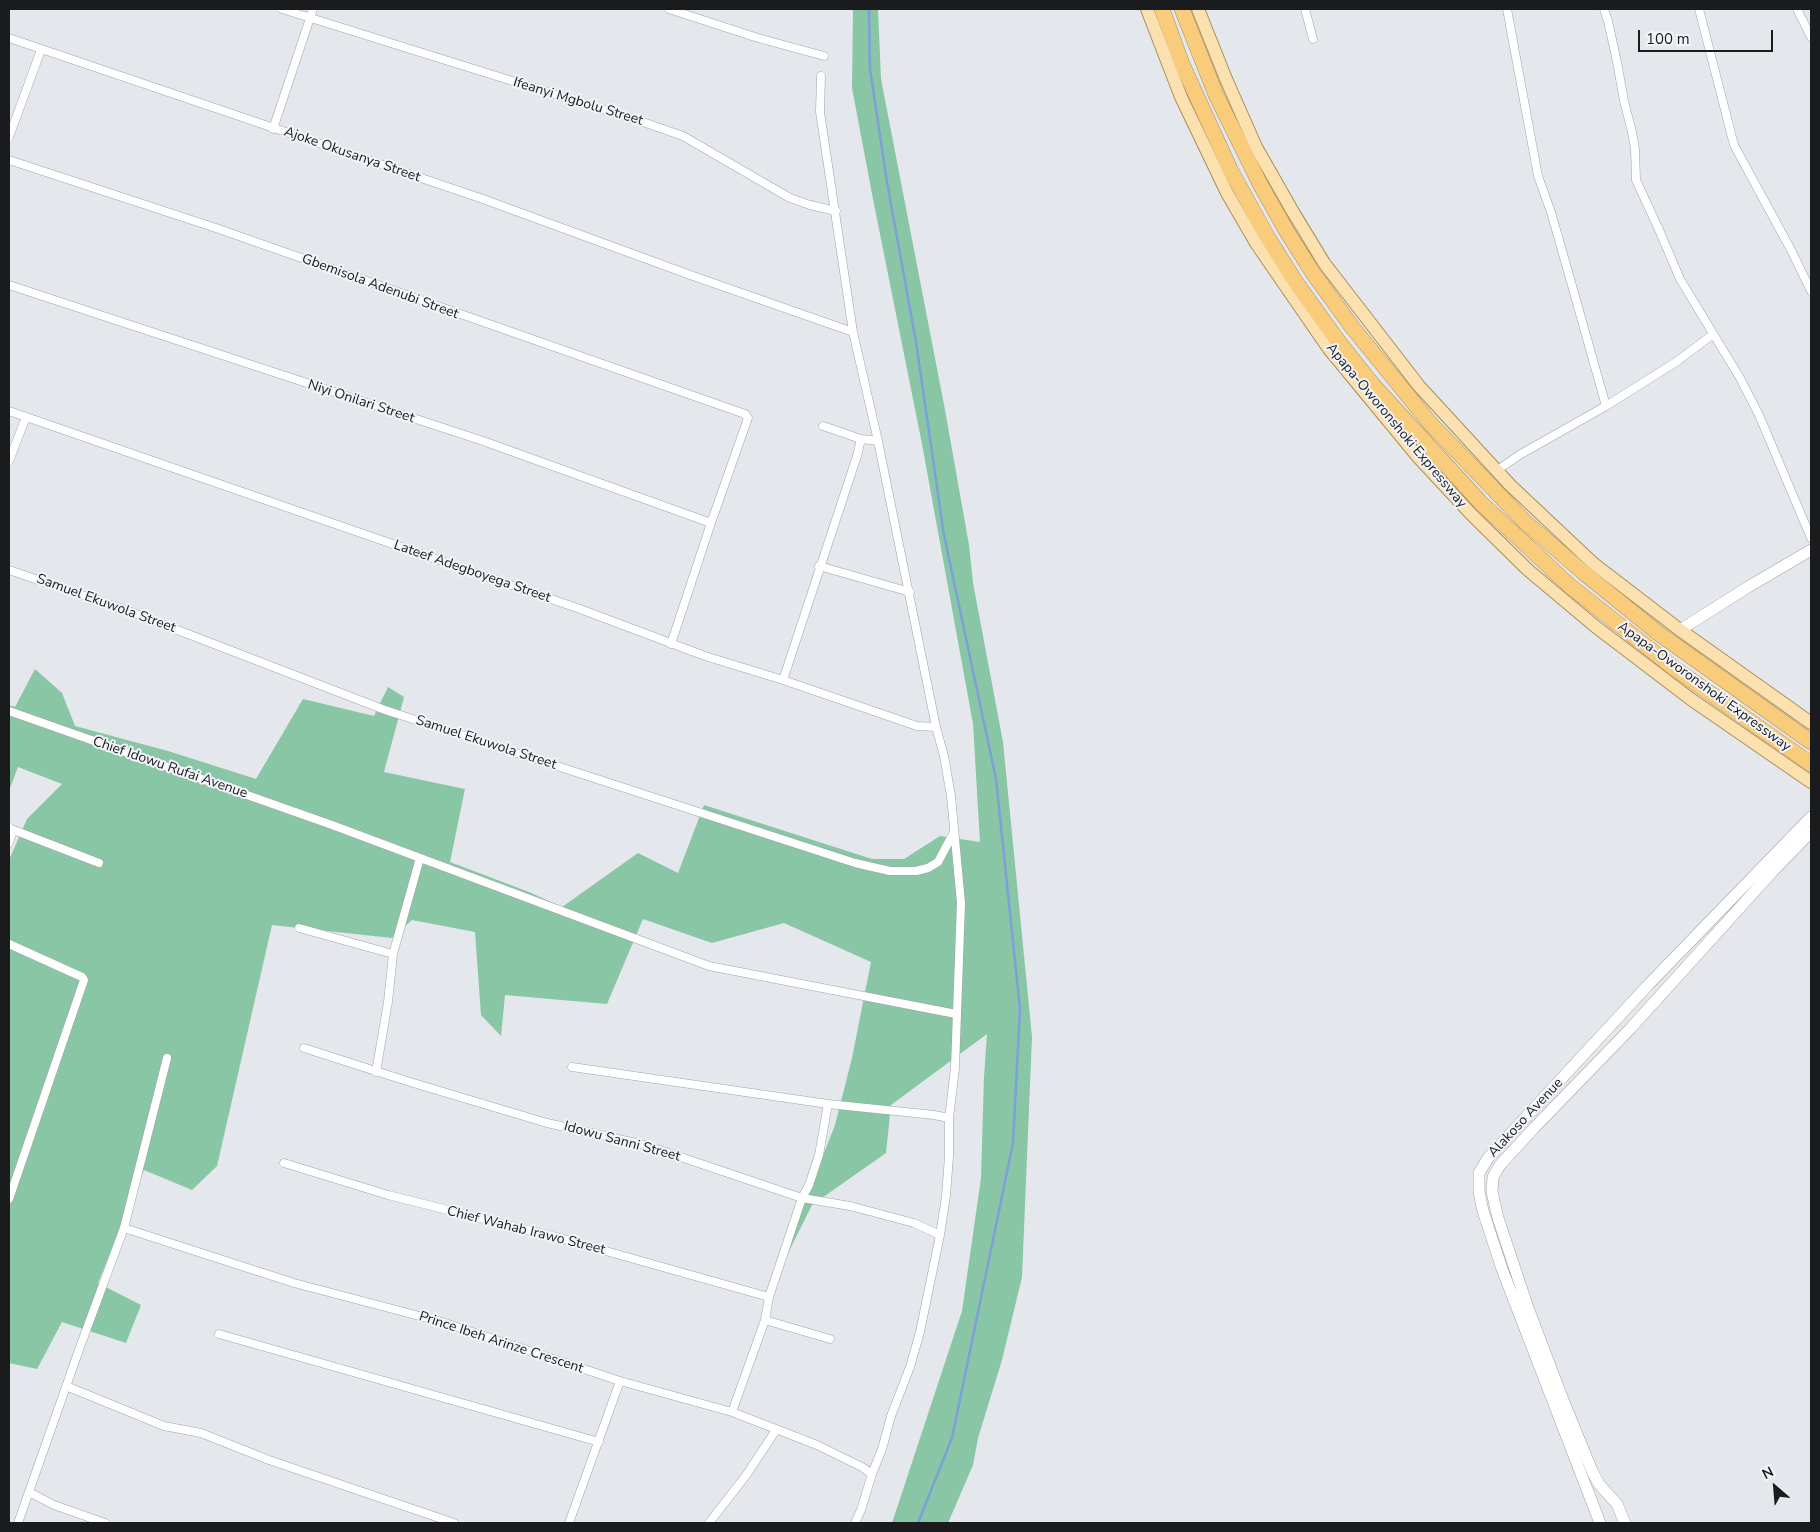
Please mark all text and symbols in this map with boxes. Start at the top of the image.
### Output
scale bar [1640,20,1775,52]
text: 100 m [1646,29,1690,49]
street label: Ifeanyi Mgbolu Street [511,74,645,130]
street label: Ajoke Okusanya Street [282,124,422,186]
street label: Gbemisola Adenubi Street [299,251,461,323]
street label: Apapa-Oworonshoki Expressway [1322,340,1470,512]
street label: Niyi Onilari Street [306,377,416,427]
street label: Lateef Adegboyega Street [391,537,553,607]
street label: Samuel Ekuwola Street [34,571,178,637]
street label: Apapa-Oworonshoki Expressway [1614,618,1794,756]
street label: Samuel Ekuwola Street [414,712,558,774]
street label: Chief Idowu Rufai Avenue [90,734,250,802]
street label: Alakoso Avenue [1485,1075,1567,1161]
street label: Idowu Sanni Street [562,1118,682,1166]
street label: Chief Wahab Irawo Street [445,1203,607,1259]
street label: Prince Ibeh Arinze Crescent [417,1308,585,1378]
north arrow [1750,1462,1800,1512]
text: N [1759,1462,1777,1484]

